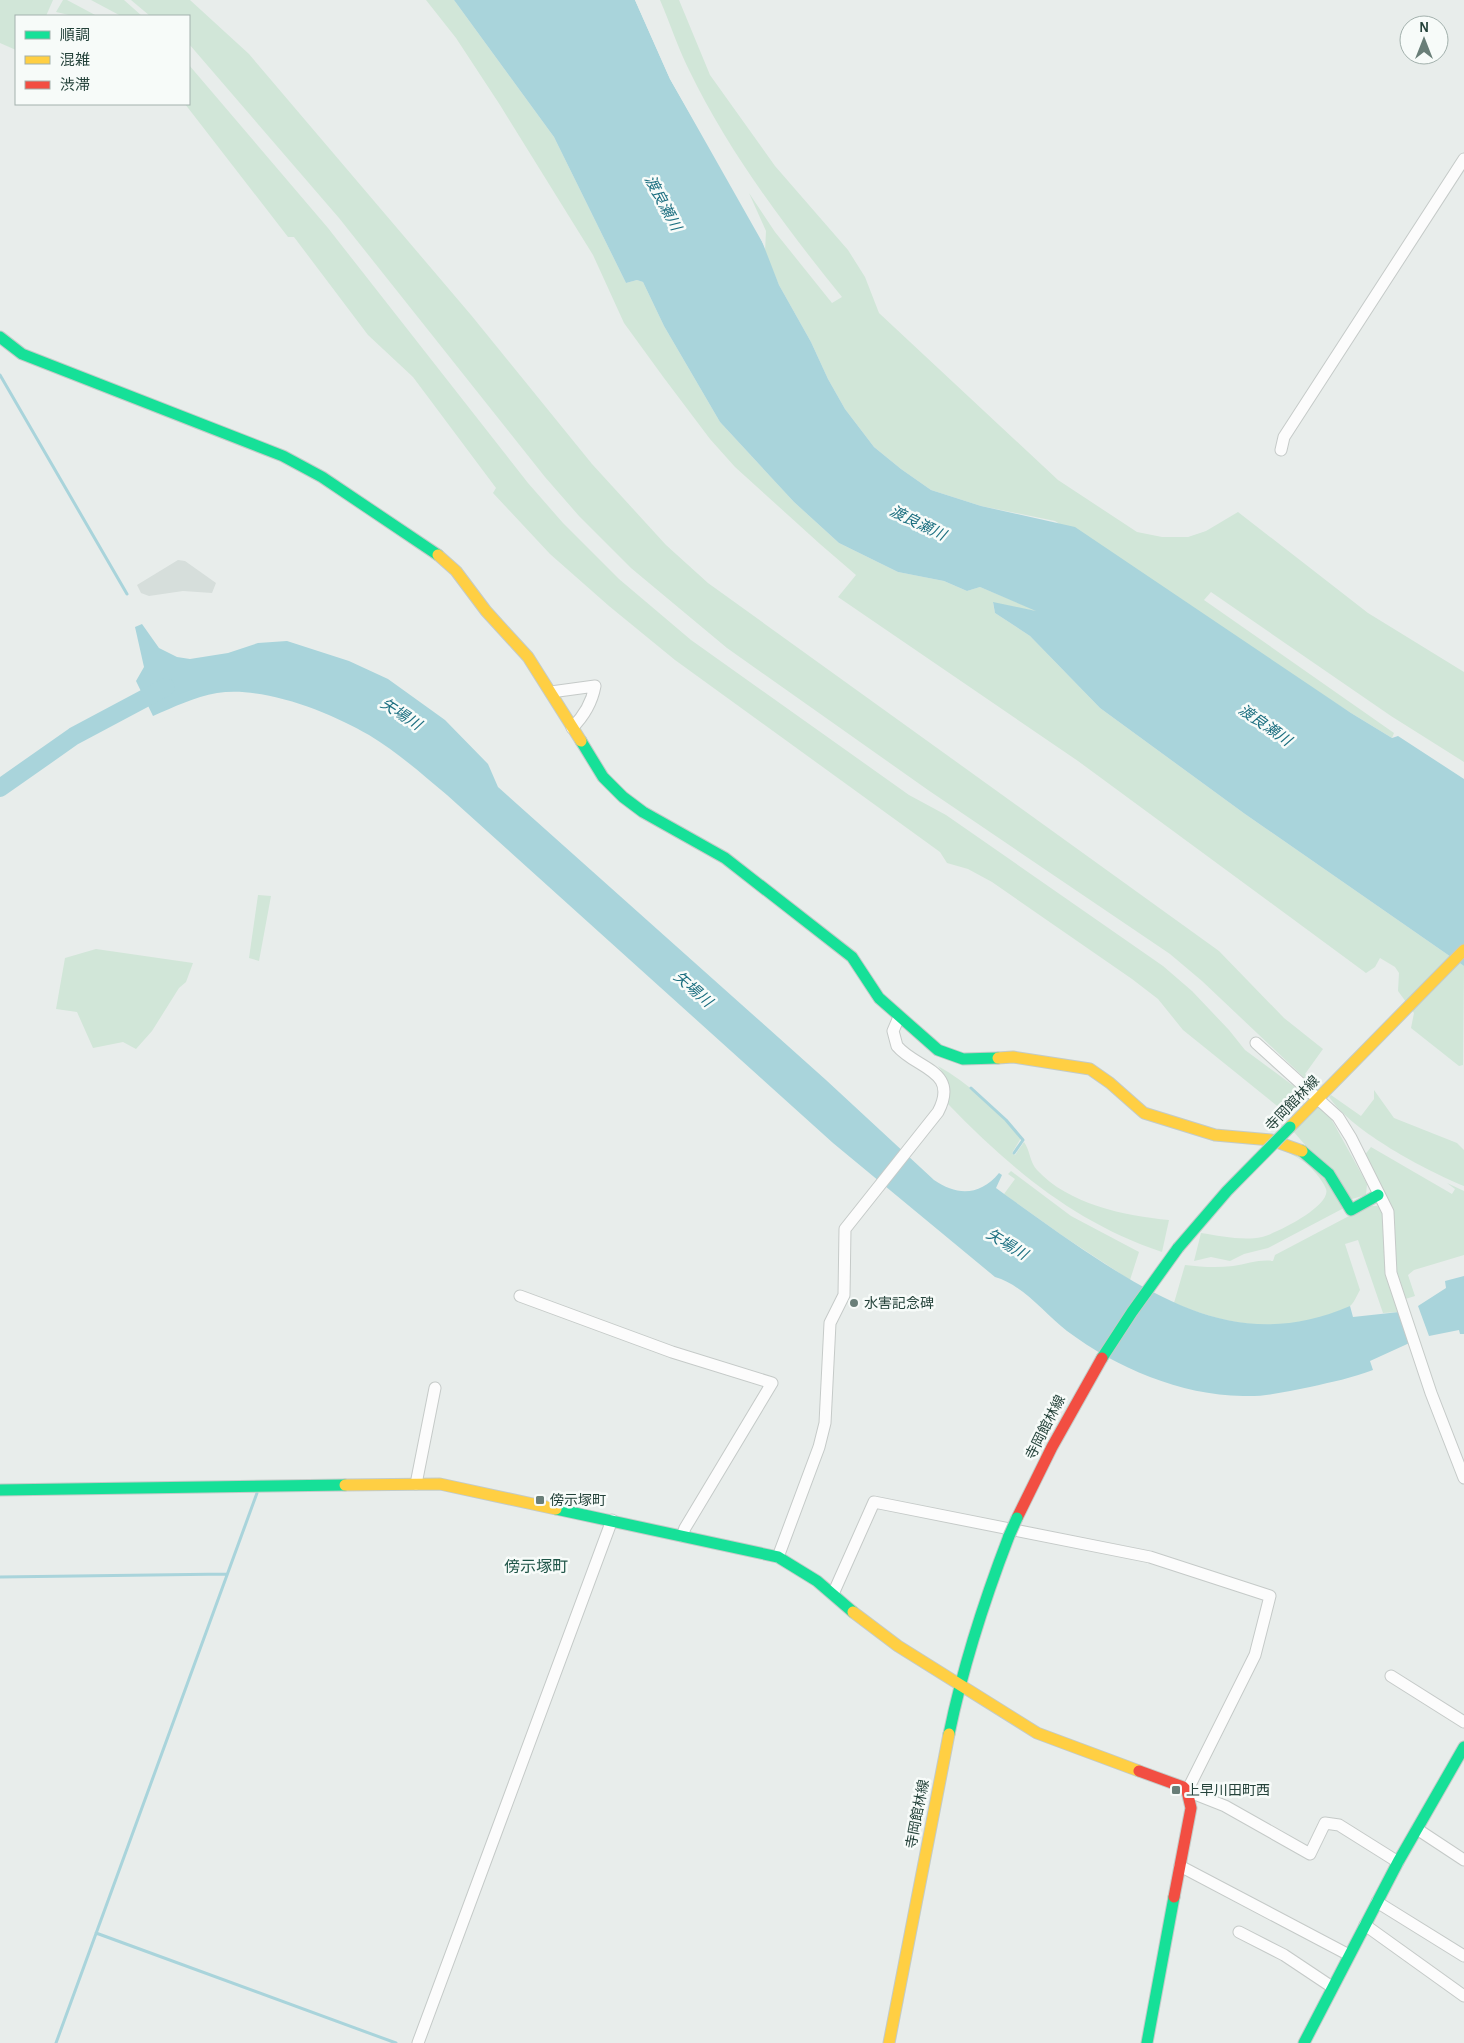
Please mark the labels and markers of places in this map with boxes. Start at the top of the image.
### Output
place label: 水害記念碑 [864,1296,934,1311]
marker: 水害記念碑 [848,1297,860,1309]
place label: 傍示塚町 [550,1493,606,1508]
marker: 傍示塚町 [534,1494,546,1506]
place label: 上早川田町西 [1186,1783,1270,1798]
marker: 上早川田町西 [1170,1784,1182,1796]

